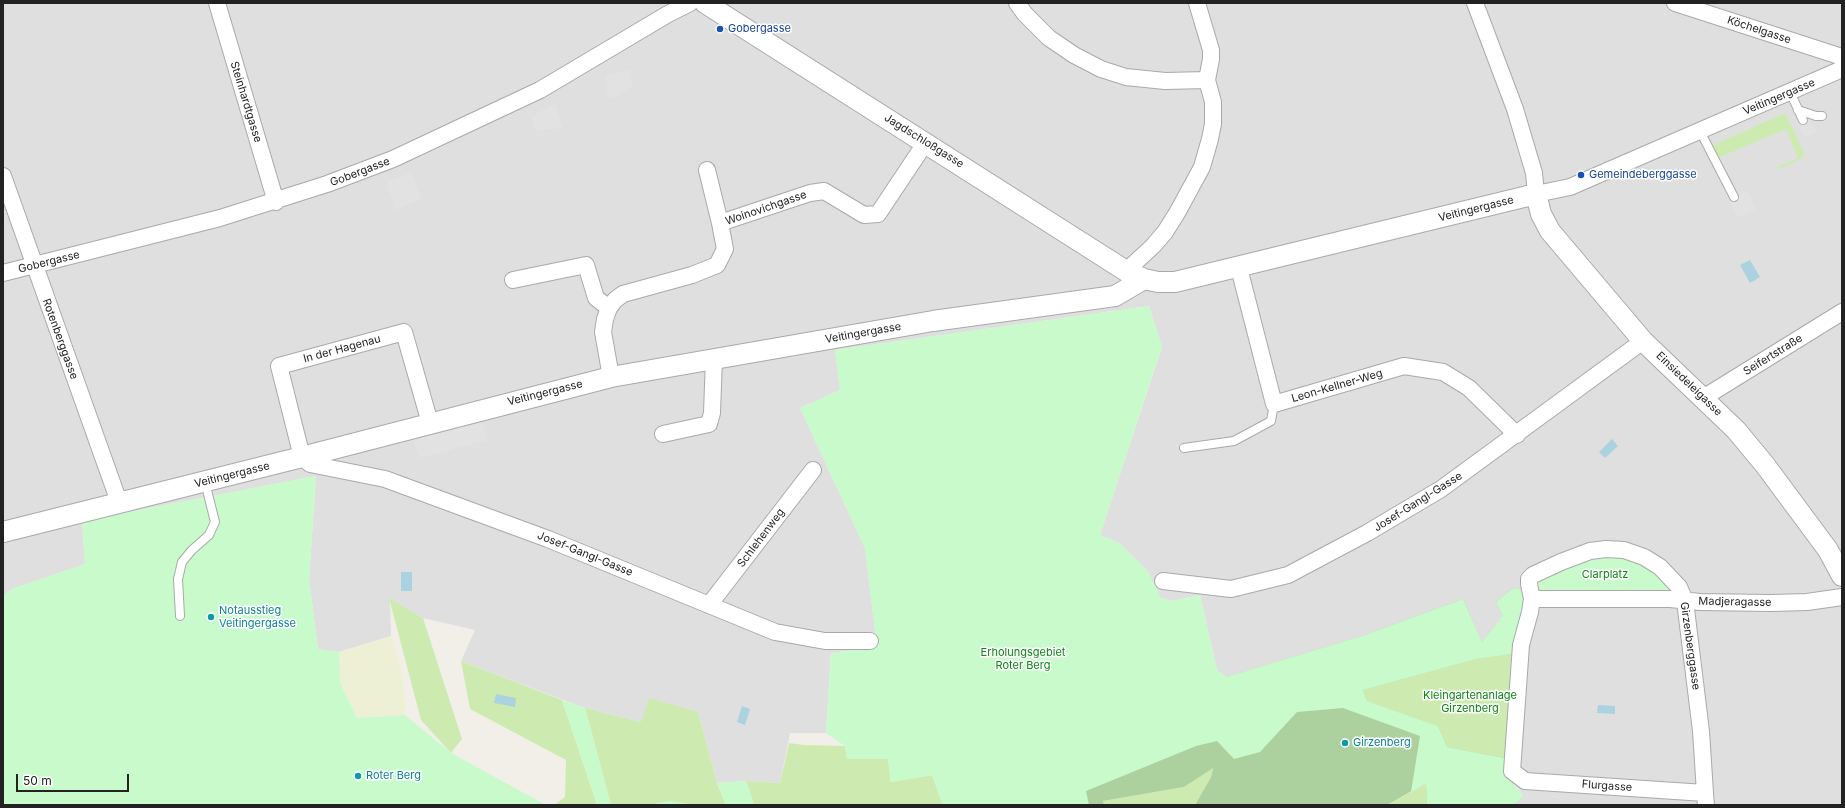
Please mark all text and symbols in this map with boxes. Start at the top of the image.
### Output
street label: Köchelgasse [1725,13,1793,47]
place label: Gobergasse [728,22,791,36]
marker: Gobergasse [715,24,725,34]
street label: Steinhardtgasse [227,60,265,144]
street label: Veitingergasse [1741,76,1817,118]
street label: Jagdschloßgasse [882,111,966,171]
street label: Gobergasse [328,155,392,189]
place label: Gemeindeberggasse [1589,168,1697,182]
marker: Gemeindeberggasse [1576,170,1586,180]
street label: Woinovichgasse [724,188,808,228]
street label: Veitingergasse [1437,193,1515,225]
street label: Gobergasse [17,248,81,276]
street label: Rotenberggasse [39,297,81,381]
street label: Veitingergasse [824,320,902,346]
street label: In der Hagenau [302,332,382,366]
street label: Seifertstraße [1741,332,1805,378]
street label: Einsiedeleigasse [1653,349,1725,419]
street label: Leon-Kellner-Weg [1290,367,1384,405]
street label: Veitingergasse [506,377,584,409]
street label: Veitingergasse [193,459,271,491]
street label: Josef-Gangl-Gasse [1371,469,1465,535]
street label: Schlehenweg [735,506,787,570]
street label: Josef-Gangl-Gasse [535,529,635,579]
park label: Clarplatz [1582,568,1628,582]
street label: Madjeragasse [1698,595,1772,609]
street label: Girzenberggasse [1677,601,1703,691]
place label: Notausstieg Veitingergasse [219,604,296,630]
marker: Notausstieg Veitingergasse [206,612,216,622]
park label: Erholungsgebiet Roter Berg [981,646,1065,672]
park label: Kleingartenanlage Girzenberg [1423,689,1517,715]
place label: Girzenberg [1353,736,1411,750]
marker: Girzenberg [1340,738,1350,748]
scale bar [18,766,131,792]
place label: Roter Berg [366,769,421,783]
marker: Roter Berg [353,771,363,781]
text: 50 m [23,773,52,788]
street label: Flurgasse [1581,778,1633,794]

